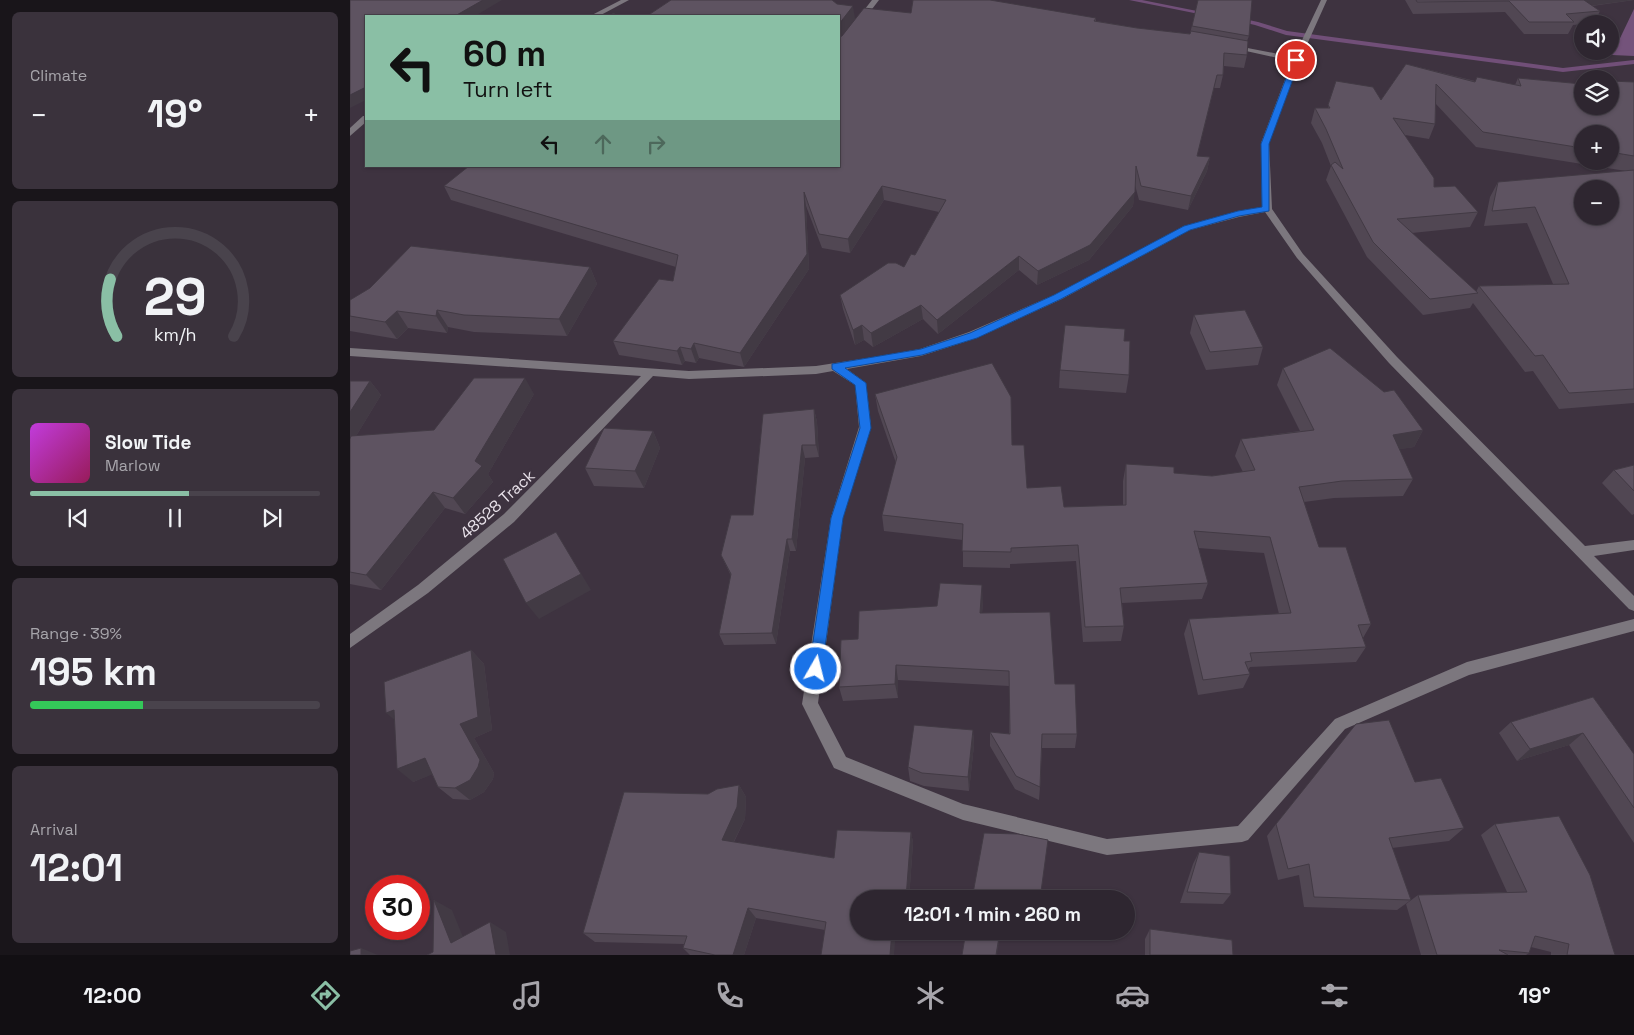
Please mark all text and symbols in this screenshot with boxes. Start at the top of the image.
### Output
map controls [1574,15,1619,225]
button: sound [1574,15,1619,60]
text: 60 m [463,32,546,76]
icon: left [380,35,445,100]
pin [1275,39,1317,81]
icon: arrive [1282,46,1310,74]
text: Climate [30,65,87,86]
button: layers [1574,70,1619,115]
text: Turn left [463,75,553,103]
text: 19° [147,90,203,138]
text: − [30,97,47,133]
text: + [303,97,320,133]
button: + [1574,125,1619,170]
icon: left [536,130,564,158]
icon: ahead [589,130,617,158]
icon: right [642,130,670,158]
button: − [1574,180,1619,225]
text: 29 [144,264,206,330]
text: km/h [154,323,196,346]
text: Slow Tide [105,430,191,455]
text: Marlow [105,455,161,476]
street label: 48528 Track [455,465,540,544]
icon: previous [64,504,92,532]
icon: pause [161,504,189,532]
icon: next [258,504,286,532]
text: Range · 39% [30,623,122,644]
position arrow [789,642,841,694]
text: 195 km [30,648,157,696]
text: Arrival [30,819,78,840]
text: 12:01 [30,844,123,892]
speed limit sign: 30 [365,875,430,940]
text: 12:01 · 1 min · 260 m [904,902,1081,927]
icon: directions [308,978,343,1013]
icon: music [510,978,545,1013]
icon: phone [712,978,747,1013]
icon: climate [913,978,948,1013]
icon: car [1115,978,1150,1013]
icon: filters [1317,978,1352,1013]
text: 12:00 [83,981,141,1009]
text: 19° [1518,981,1551,1009]

